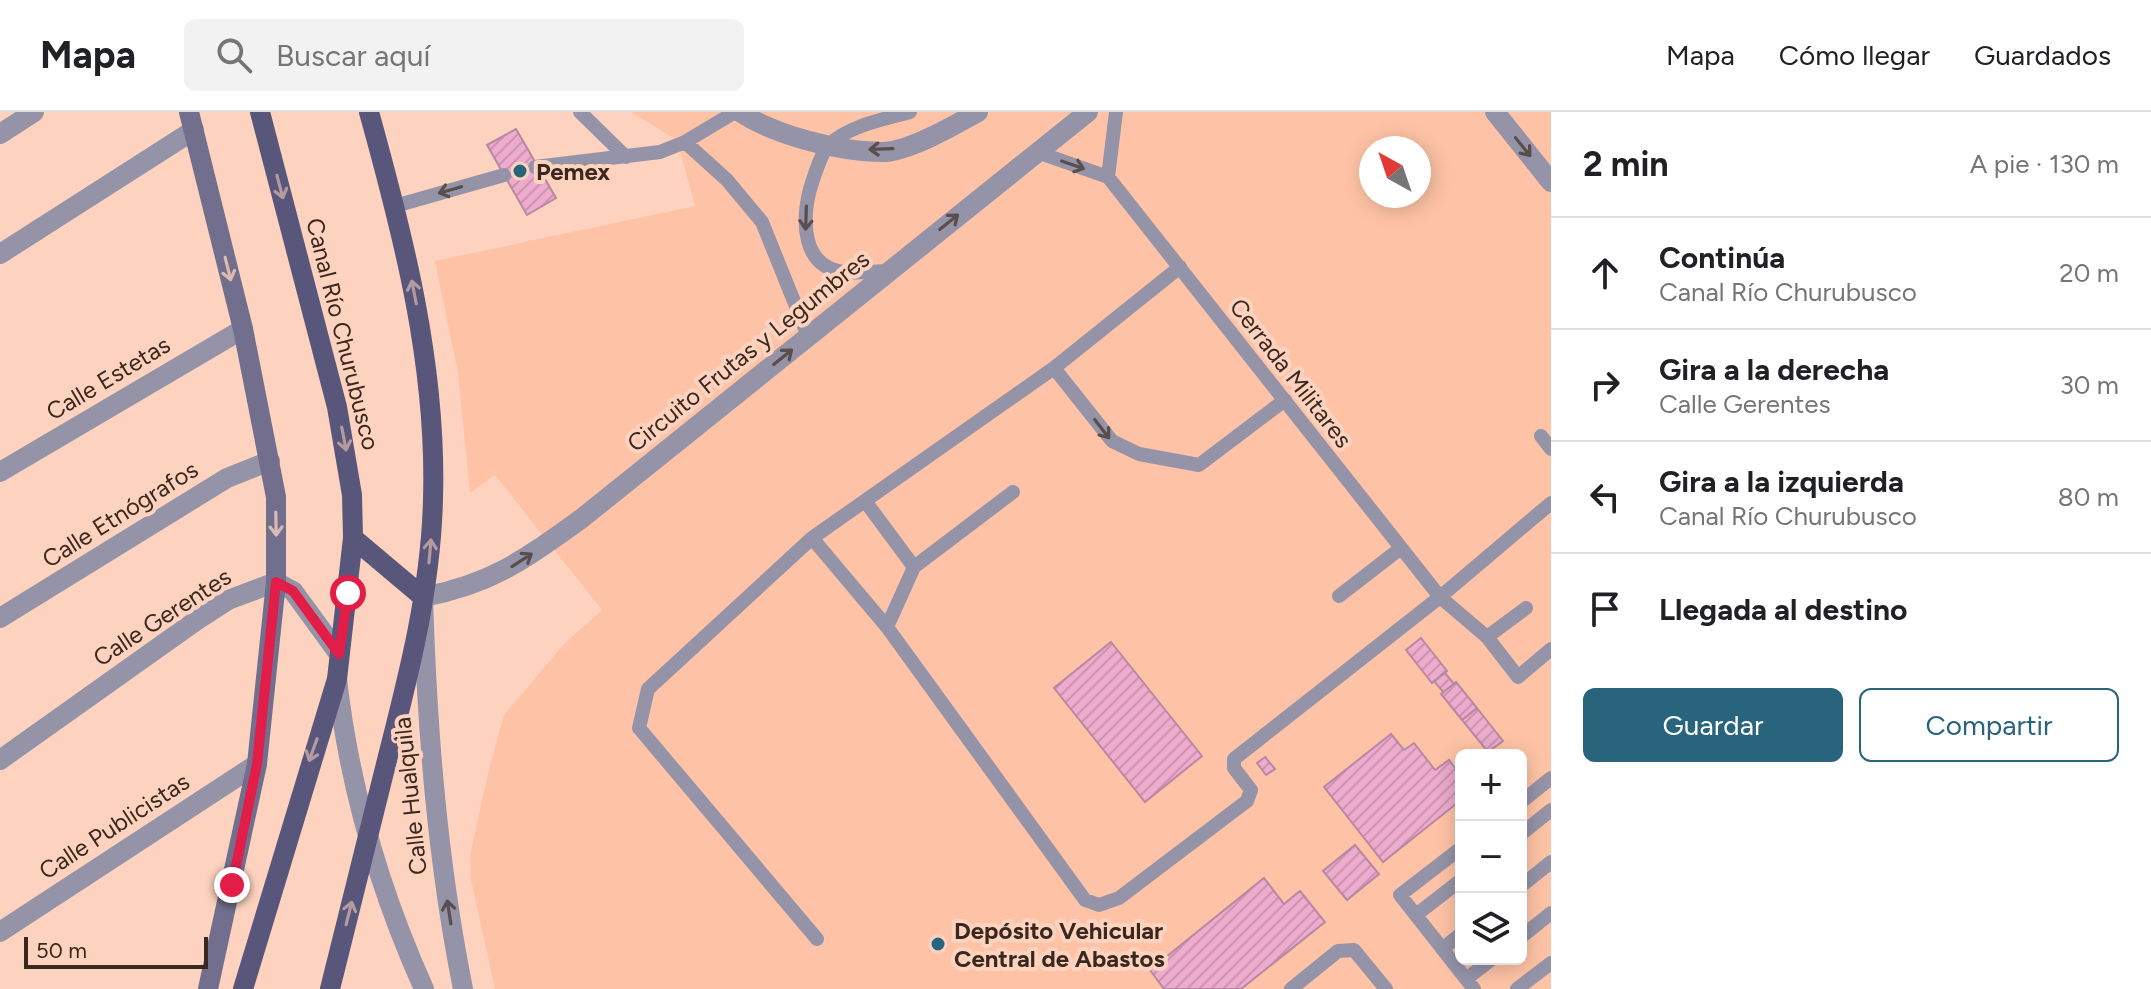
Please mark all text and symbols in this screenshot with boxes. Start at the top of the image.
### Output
search box [184,19,744,91]
text: Mapa [40,32,136,78]
icon: search [212,33,256,77]
text: Buscar aquí [276,37,430,74]
text: Mapa [1666,38,1735,72]
text: Cómo llegar [1779,38,1930,72]
text: Guardados [1974,38,2111,72]
north arrow [1359,136,1431,208]
one-way arrow [1514,136,1532,157]
one-way arrow [868,142,894,157]
text: 2 min [1583,144,1669,185]
text: A pie · 130 m [1970,148,2119,180]
place label: Pemex [536,157,610,186]
one-way arrow [1060,158,1085,173]
marker: Pemex [511,162,529,180]
one-way arrow [273,174,288,200]
one-way arrow [437,184,463,199]
one-way arrow [798,204,813,230]
one-way arrow [938,213,959,231]
street label: Canal Río Churubusco [300,215,386,453]
text: Continúa [1659,239,1785,276]
street label: Circuito Frutas y Legumbres [621,244,875,458]
icon: ahead [1583,251,1627,295]
one-way arrow [221,256,236,282]
text: 20 m [2059,257,2119,289]
text: Canal Río Churubusco [1659,276,1917,308]
one-way arrow [406,280,421,305]
street label: Cerrada Militares [1224,293,1358,453]
street label: Calle Estetas [41,330,175,426]
one-way arrow [772,348,793,365]
text: Gira a la derecha [1659,351,1889,388]
icon: right [1583,363,1627,407]
text: 30 m [2060,369,2119,401]
text: Calle Gerentes [1659,388,1831,420]
one-way arrow [1094,418,1111,439]
one-way arrow [337,426,352,452]
street label: Calle Etnógrafos [37,455,203,573]
text: Gira a la izquierda [1659,463,1904,500]
icon: left [1583,475,1627,519]
text: 80 m [2058,481,2119,513]
text: Canal Río Churubusco [1659,500,1917,532]
one-way arrow [268,510,284,537]
one-way arrow [423,538,438,565]
one-way arrow [510,552,532,569]
street label: Calle Gerentes [88,562,236,672]
route start [330,575,366,611]
icon: arrive [1583,587,1627,631]
text: Llegada al destino [1659,591,1907,628]
button: Guardar [1583,688,1843,762]
button: Compartir [1859,688,2119,762]
street label: Calle Hualquila [387,716,433,876]
one-way arrow [305,737,320,762]
map controls [1455,749,1527,965]
button: + [1455,749,1527,821]
street label: Calle Publicistas [33,767,195,885]
button: − [1455,821,1527,893]
route end [214,867,250,903]
button: layers [1455,893,1527,965]
one-way arrow [441,900,456,925]
one-way arrow [342,901,357,927]
place label: Depósito Vehicular Central de Abastos [954,916,1165,973]
scale bar [24,933,208,969]
marker: Depósito Vehicular Central de Abastos [929,935,947,953]
text: 50 m [36,937,87,964]

